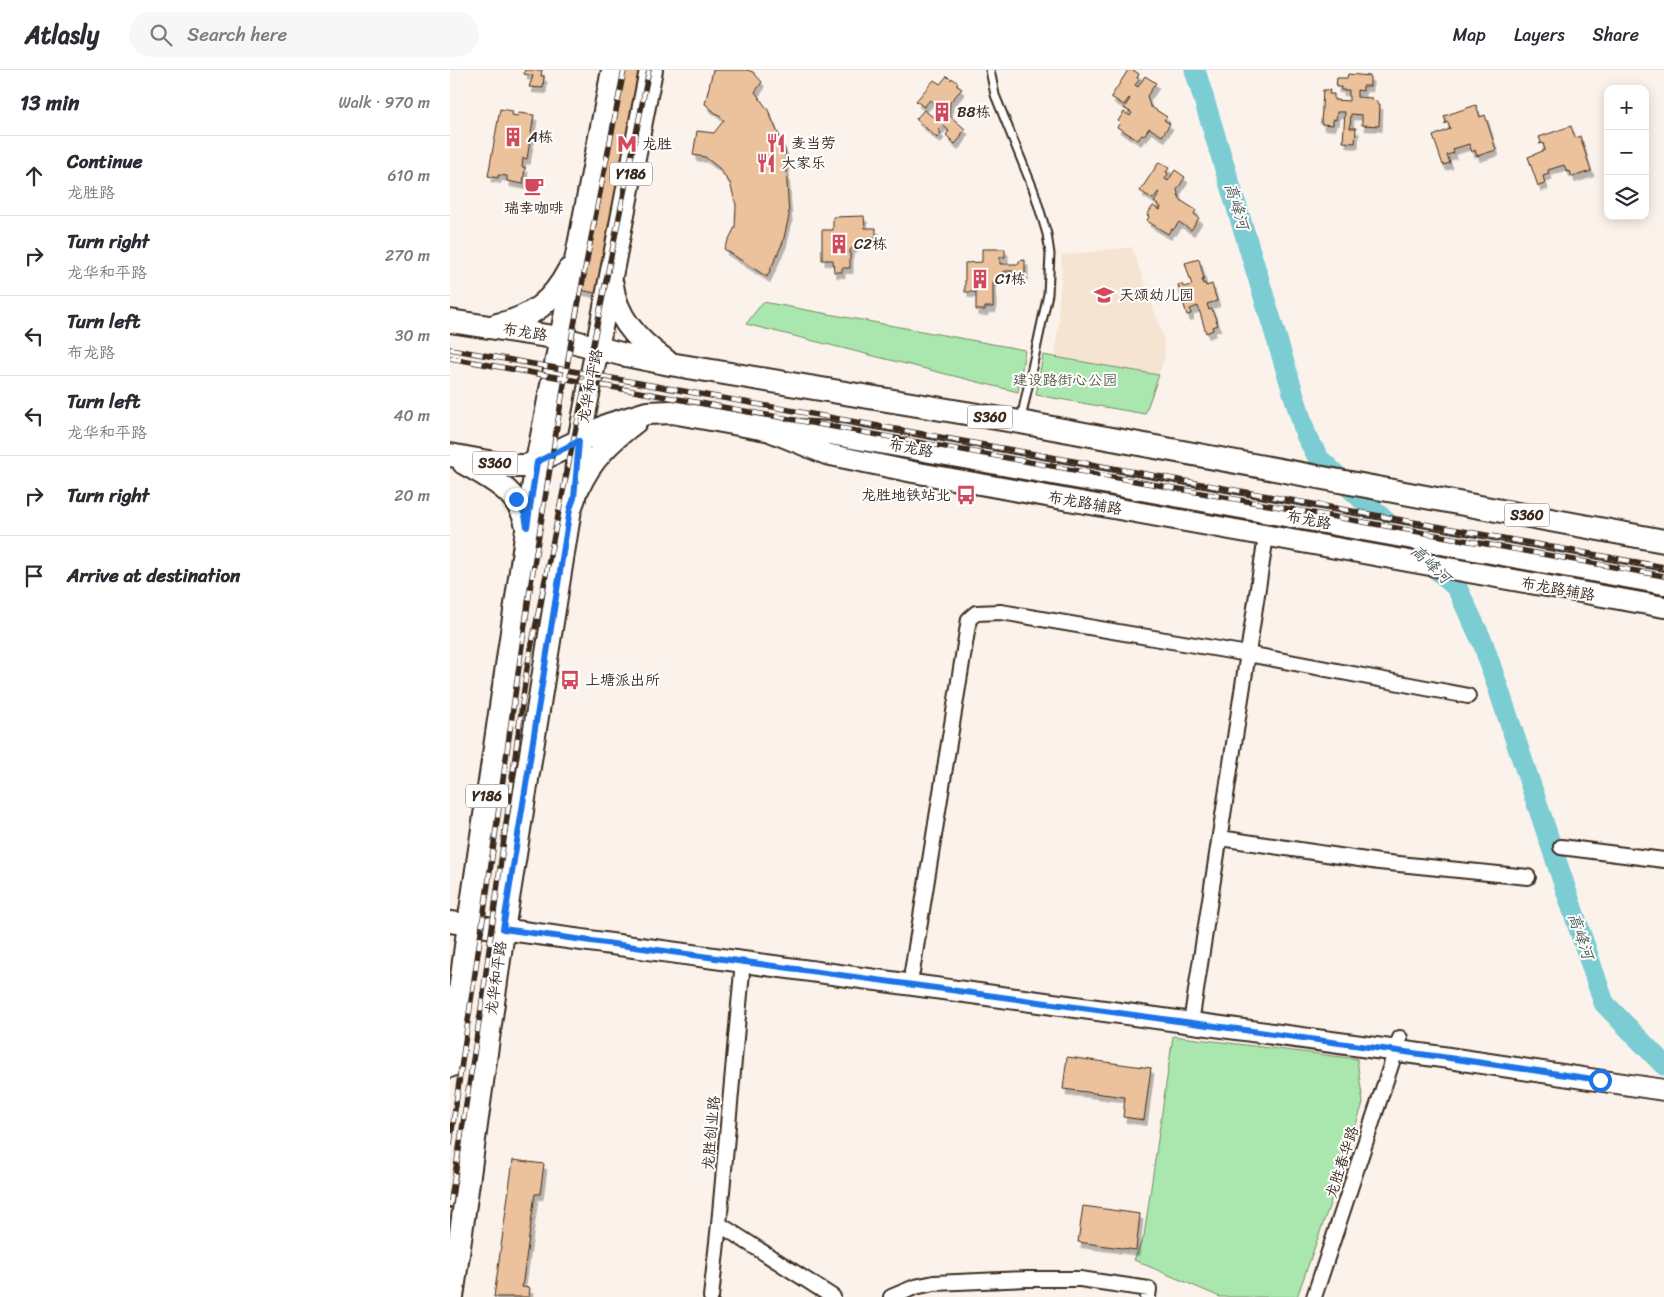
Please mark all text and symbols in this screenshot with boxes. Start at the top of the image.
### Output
search box [129,12,479,57]
text: Atlasly [25,14,99,56]
text: Search here [187,18,287,51]
text: Map [1453,19,1486,51]
text: Layers [1514,19,1565,51]
text: Share [1593,19,1639,51]
icon: search [147,21,175,49]
text: 13 min [20,84,79,122]
map controls [1604,85,1649,220]
button: + [1604,85,1649,130]
text: Walk · 970 m [338,88,430,117]
place label: B8栋 [957,99,991,125]
building icon: B8栋 [931,101,953,123]
place label: A栋 [527,124,553,150]
building icon: A栋 [502,126,524,148]
place label: 麦当劳 [791,130,836,156]
button: − [1604,130,1649,175]
place label: 龙胜 [642,131,672,157]
restaurant icon: 麦当劳 [765,132,787,154]
metro station icon: 龙胜 [616,133,638,155]
text: Continue [67,145,143,178]
place label: 大家乐 [781,150,826,176]
restaurant icon: 大家乐 [755,152,777,174]
text: 610 m [387,161,430,190]
icon: ahead [20,162,48,190]
road number: Y186 [610,162,652,186]
cafe icon: 瑞幸咖啡 [523,175,545,197]
button: layers [1604,175,1649,220]
text: 龙胜路 [67,178,115,207]
water label: 高峰河 [1216,179,1259,236]
place label: 瑞幸咖啡 [504,195,564,221]
text: Turn right [67,225,149,258]
place label: C2栋 [854,231,887,257]
building icon: C2栋 [828,233,850,255]
text: 270 m [385,241,430,270]
icon: right [20,242,48,270]
text: 龙华和平路 [67,258,147,287]
place label: C1栋 [995,266,1026,292]
building icon: C1栋 [969,268,991,290]
place label: 天颂幼儿园 [1119,282,1194,308]
school or university icon: 天颂幼儿园 [1093,284,1115,306]
text: Turn left [67,305,140,338]
street label: 布龙路 [501,316,549,348]
text: 30 m [395,321,430,350]
icon: left [20,322,48,350]
text: 布龙路 [67,338,115,367]
street label: 龙华和平路 [570,347,610,425]
park label: 建设路街心公园 [1012,367,1118,393]
text: Turn left [67,385,140,418]
text: 40 m [393,401,430,430]
icon: left [20,402,48,430]
road number: S360 [968,406,1012,428]
text: 龙华和平路 [67,418,147,447]
street label: 布龙路 [887,431,935,465]
road number: S360 [472,452,518,474]
text: Turn right [67,479,149,512]
text: 20 m [394,481,430,510]
icon: right [20,482,48,510]
place label: 龙胜地铁站北 [861,482,951,508]
bus stop icon: 龙胜地铁站北 [955,484,977,506]
street label: 布龙路辅路 [1046,484,1124,522]
route end [505,488,528,511]
street label: 布龙路 [1285,503,1333,537]
road number: S360 [1504,504,1550,526]
water label: 高峰河 [1404,537,1461,593]
text: Arrive at destination [67,559,240,592]
icon: arrive [20,562,48,590]
street label: 布龙路辅路 [1519,570,1597,608]
place label: 上塘派出所 [585,667,660,693]
bus stop icon: 上塘派出所 [559,669,581,691]
road number: Y186 [466,784,508,808]
water label: 高峰河 [1559,909,1603,966]
street label: 龙华和平路 [478,939,514,1017]
route start [1589,1069,1612,1092]
street label: 龙胜创业路 [695,1095,727,1171]
street label: 龙胜春华路 [1318,1122,1366,1202]

